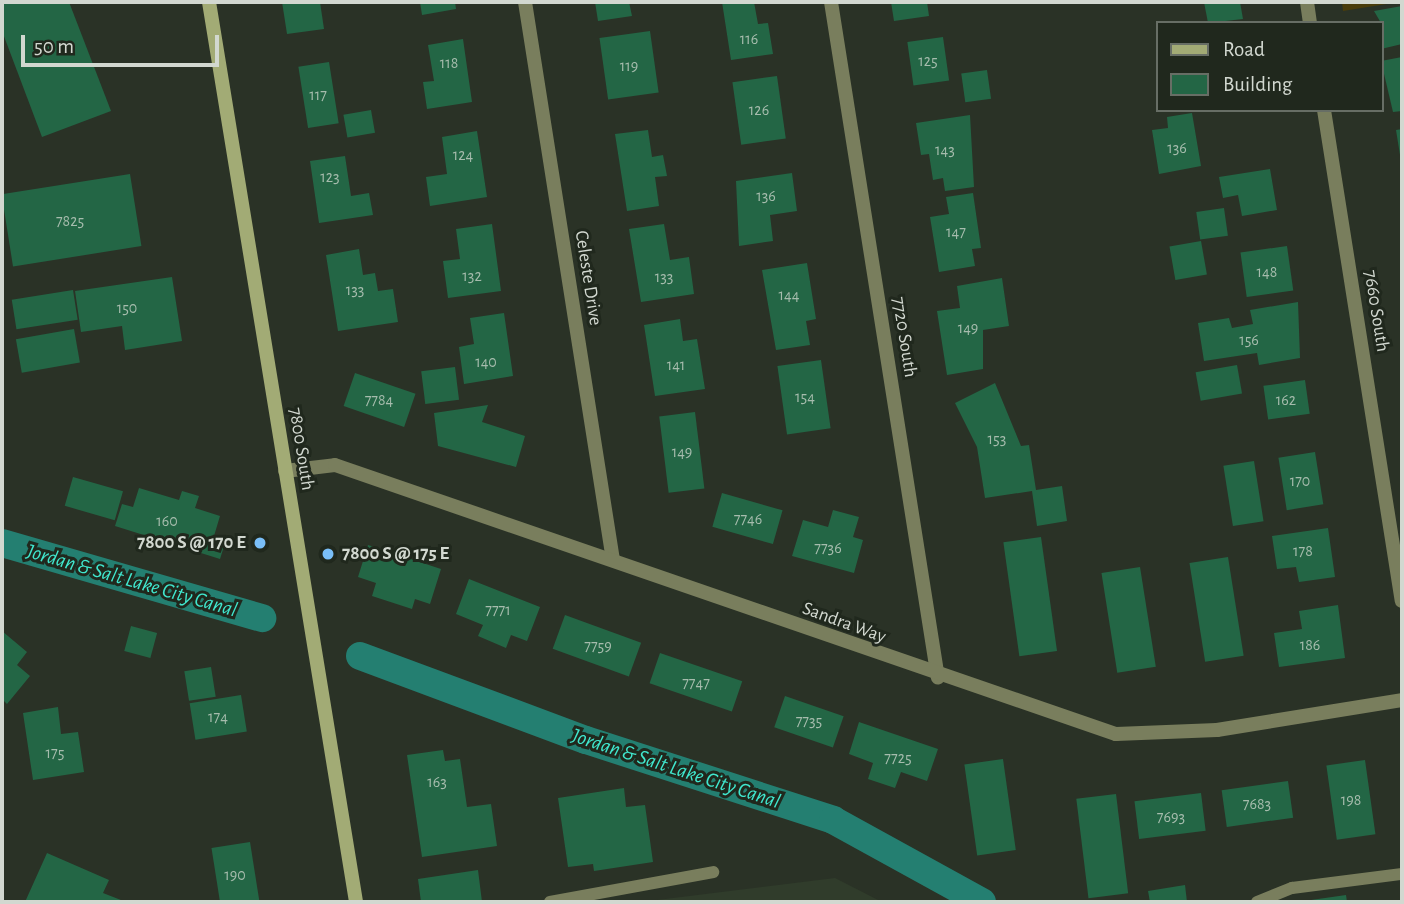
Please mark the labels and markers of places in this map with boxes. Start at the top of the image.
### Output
place label: 7800 S @ 170 E [137,532,246,554]
marker: 7800 S @ 170 E [252,535,268,551]
place label: 7800 S @ 175 E [342,543,449,565]
marker: 7800 S @ 175 E [320,546,336,562]

